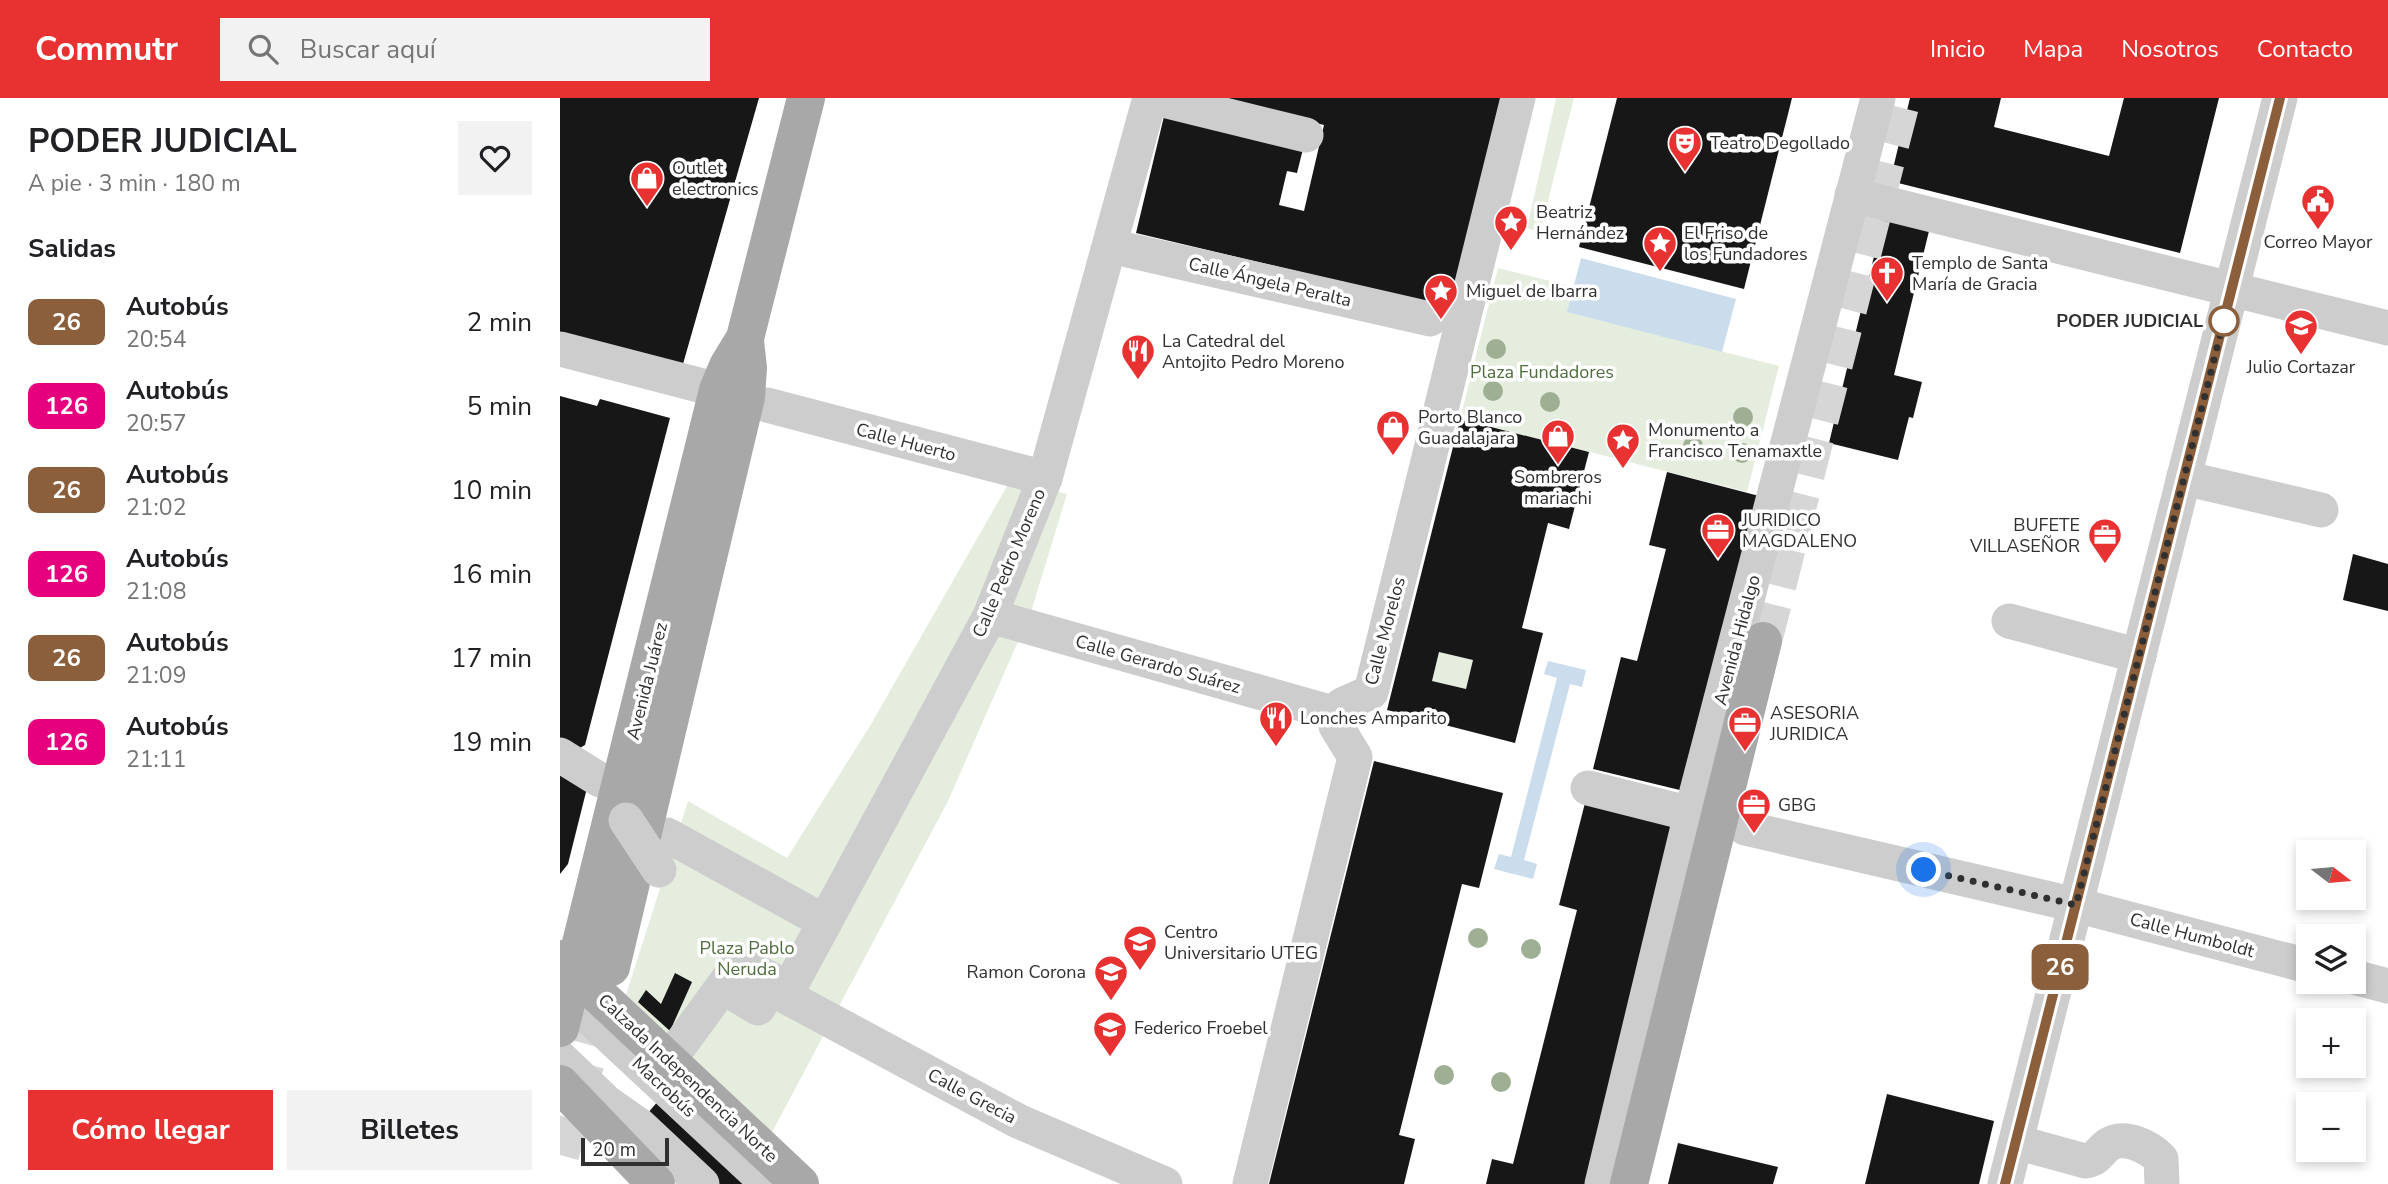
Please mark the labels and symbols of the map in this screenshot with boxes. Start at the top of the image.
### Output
theatre icon: Teatro Degollado [1666,124,1704,173]
place label: Teatro Degollado [1710,131,1850,155]
place label: Outlet electronics [672,156,759,201]
shop icon: Outlet electronics [628,159,666,208]
public building icon: Correo Mayor [2299,182,2337,231]
place label: Beatriz Hernández [1536,200,1624,245]
place icon: Beatriz Hernández [1492,203,1530,252]
place label: El Friso de los Fundadores [1684,221,1808,266]
place icon: El Friso de los Fundadores [1641,224,1679,273]
place label: Correo Mayor [2264,230,2373,254]
place label: Templo de Santa María de Gracia [1912,251,2048,296]
street label: Calle Ángela Peralta [1186,252,1354,312]
church icon: Templo de Santa María de Gracia [1868,254,1906,303]
place icon: Miguel de Ibarra [1422,272,1460,321]
place label: Miguel de Ibarra [1466,279,1597,303]
marker: PODER JUDICIAL [2209,306,2239,336]
school or university icon: Julio Cortazar [2282,307,2320,356]
place label: PODER JUDICIAL [2056,309,2203,333]
place label: La Catedral del Antojito Pedro Moreno [1162,329,1344,374]
restaurant icon: La Catedral del Antojito Pedro Moreno [1119,332,1157,381]
place label: Julio Cortazar [2246,355,2356,379]
park label: Plaza Fundadores [1470,360,1614,384]
place label: Porto Blanco Guadalajara [1418,405,1522,450]
shop icon: Porto Blanco Guadalajara [1374,408,1412,457]
street label: Calle Huerto [853,417,959,467]
shop icon: Sombreros mariachi [1539,417,1577,466]
place label: Monumento a Francisco Tenamaxtle [1648,418,1822,463]
place icon: Monumento a Francisco Tenamaxtle [1604,421,1642,470]
place label: Sombreros mariachi [1514,465,1602,510]
street label: Calle Pedro Moreno [967,485,1051,641]
place label: JURIDICO MAGDALENO [1741,508,1857,553]
office icon: JURIDICO MAGDALENO [1699,511,1737,560]
place label: BUFETE VILLASEÑOR [1969,513,2080,558]
office icon: BUFETE VILLASEÑOR [2086,516,2124,565]
street label: Avenida Hidalgo [1708,572,1766,708]
street label: Calle Morelos [1359,574,1411,688]
street label: Avenida Juárez [621,620,673,742]
street label: Calle Gerardo Suárez [1072,629,1244,699]
restaurant icon: Lonches Amparito [1257,699,1295,748]
place label: ASESORIA JURIDICA [1769,701,1859,746]
office icon: ASESORIA JURIDICA [1726,704,1764,753]
place label: Lonches Amparito [1300,706,1447,730]
office icon: GBG [1735,786,1773,835]
place label: GBG [1778,793,1816,817]
north arrow [2296,840,2366,910]
your location [1906,852,1941,887]
street label: Calle Humboldt [2127,907,2258,963]
place label: Centro Universitario UTEG [1164,920,1318,965]
school or university icon: Centro Universitario UTEG [1121,923,1159,972]
park label: Plaza Pablo Neruda [700,936,794,981]
line badge: 26 [2028,944,2092,990]
school or university icon: Ramon Corona [1092,953,1130,1002]
place label: Ramon Corona [967,960,1086,984]
street label: Calzada Independencia Norte [593,988,783,1168]
school or university icon: Federico Froebel [1091,1009,1129,1058]
place label: Federico Froebel [1134,1016,1268,1040]
street label: Macrobús [627,1051,701,1123]
street label: Calle Grecia [923,1063,1021,1129]
scale bar [581,1135,668,1167]

